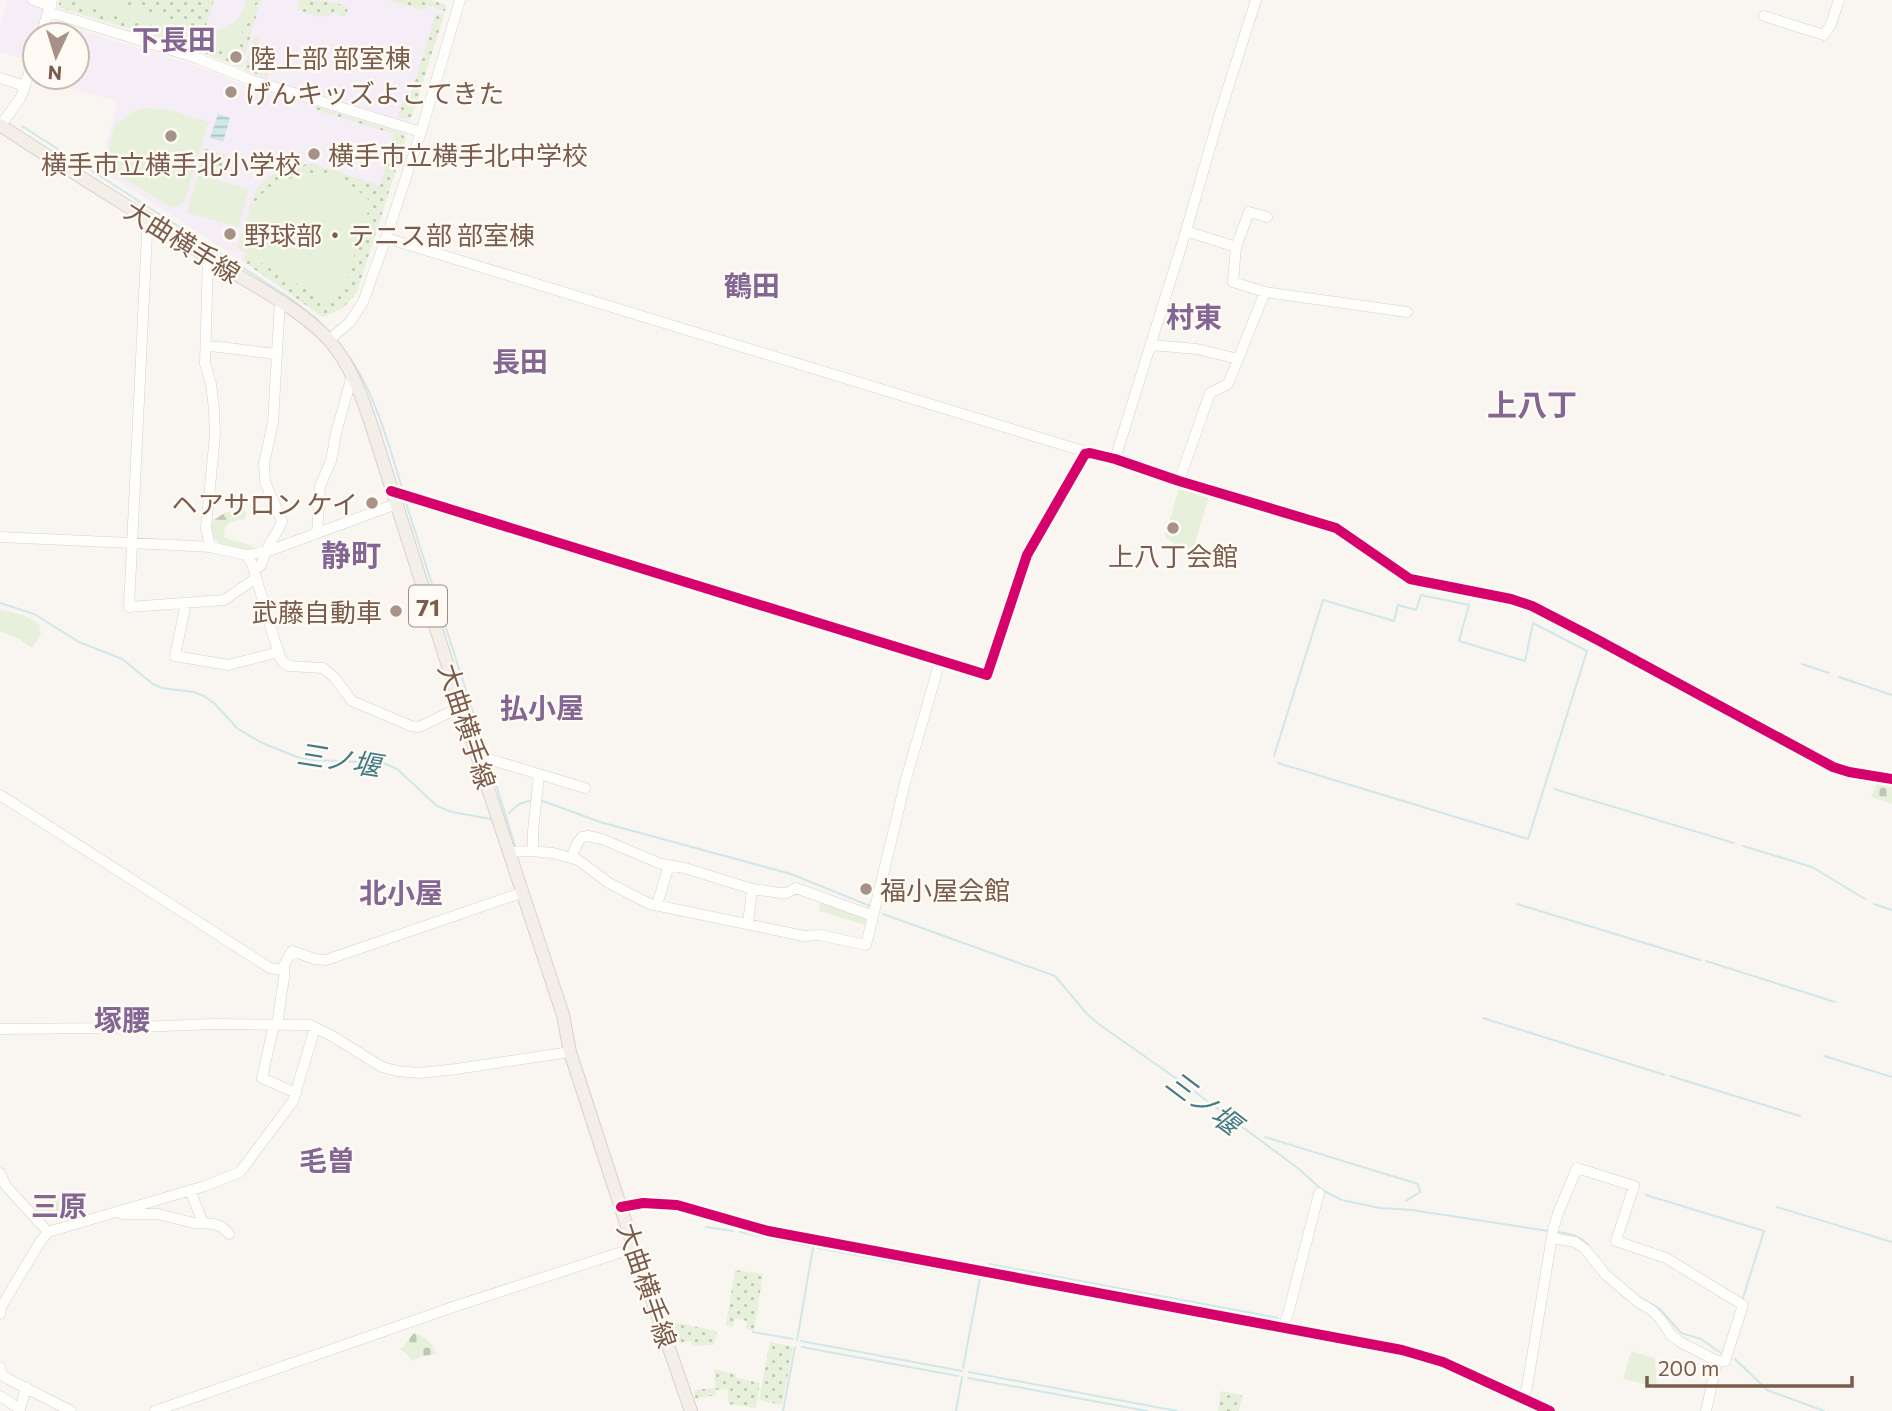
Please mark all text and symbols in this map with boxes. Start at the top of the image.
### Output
north arrow [21,21,91,91]
district label: 下長田 [132,22,216,56]
place label: 陸上部 部室棟 [250,42,411,73]
marker: 陸上部 部室棟 [228,49,244,65]
text: N [47,61,63,85]
place label: げんキッズよこてきた [245,77,504,108]
marker: げんキッズよこてきた [223,84,239,100]
marker: 横手市立横手北小学校 [163,128,179,144]
place label: 横手市立横手北中学校 [328,139,588,170]
marker: 横手市立横手北中学校 [306,146,322,162]
place label: 横手市立横手北小学校 [41,148,301,179]
street label: 大曲横手線 [120,193,246,289]
place label: 野球部・テニス部 部室棟 [244,219,535,250]
marker: 野球部・テニス部 部室棟 [222,226,238,242]
district label: 鶴田 [724,268,780,302]
district label: 村東 [1166,299,1222,333]
district label: 長田 [492,344,548,378]
district label: 上八丁 [1487,385,1577,422]
place label: ヘアサロン ケイ [172,488,358,519]
marker: ヘアサロン ケイ [364,495,380,511]
marker: 上八丁会館 [1165,520,1181,536]
district label: 静町 [321,535,381,572]
place label: 上八丁会館 [1108,540,1238,571]
road number: 71 [409,586,447,626]
place label: 武藤自動車 [252,596,382,627]
marker: 武藤自動車 [388,603,404,619]
street label: 大曲横手線 [433,659,503,793]
district label: 払小屋 [500,690,584,724]
water label: 三ノ堰 [295,736,388,783]
place label: 福小屋会館 [880,874,1010,905]
district label: 北小屋 [359,875,443,909]
marker: 福小屋会館 [858,881,874,897]
district label: 塚腰 [94,1002,150,1036]
water label: 三ノ堰 [1160,1063,1252,1144]
district label: 毛曽 [299,1143,355,1177]
district label: 三原 [31,1188,87,1222]
street label: 大曲横手線 [612,1218,684,1352]
scale bar [1647,1344,1852,1388]
text: 200 m [1658,1355,1719,1380]

